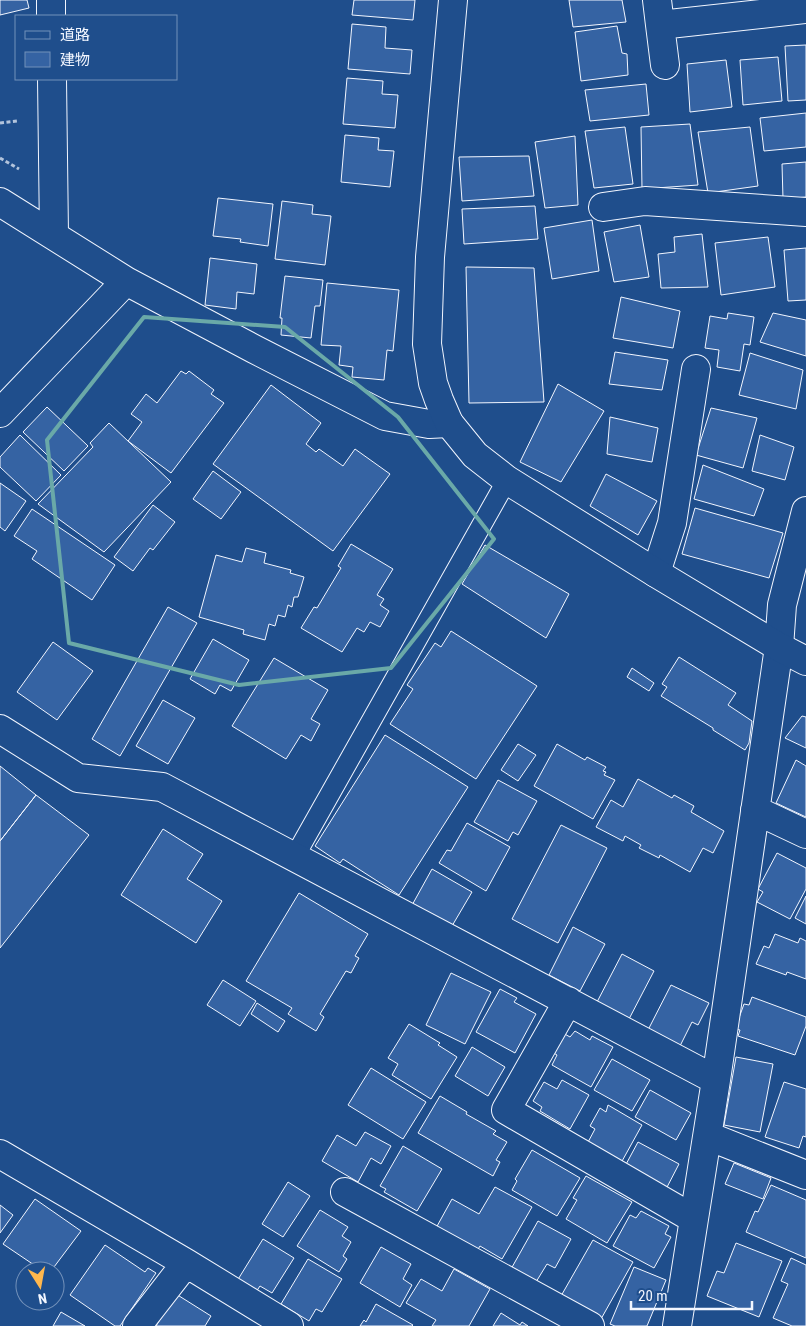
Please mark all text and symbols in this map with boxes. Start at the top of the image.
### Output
legend [15,15,178,80]
text: 道路 [60,26,90,44]
text: 建物 [60,51,90,69]
north arrow [15,1261,65,1311]
scale bar [631,1278,752,1310]
text: 20 m [638,1287,668,1305]
text: N [37,1290,48,1307]

